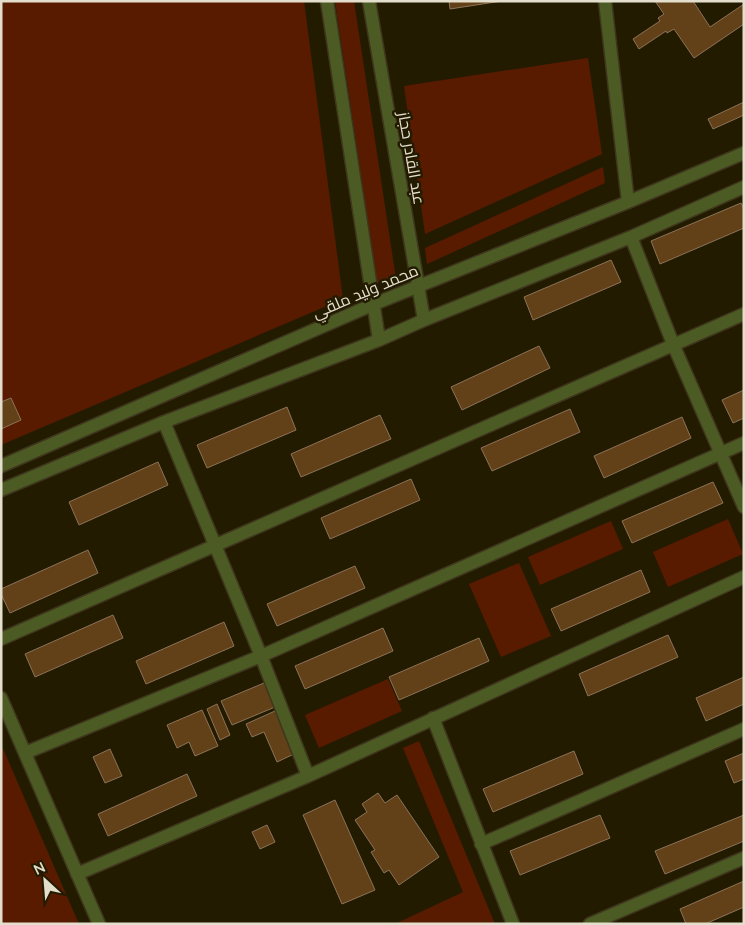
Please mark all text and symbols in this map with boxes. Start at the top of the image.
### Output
street label: عبد القادر حجاز [394,109,430,206]
street label: محمد وليد ملقي [309,260,423,326]
north arrow [20,855,70,905]
text: N [31,858,48,878]

